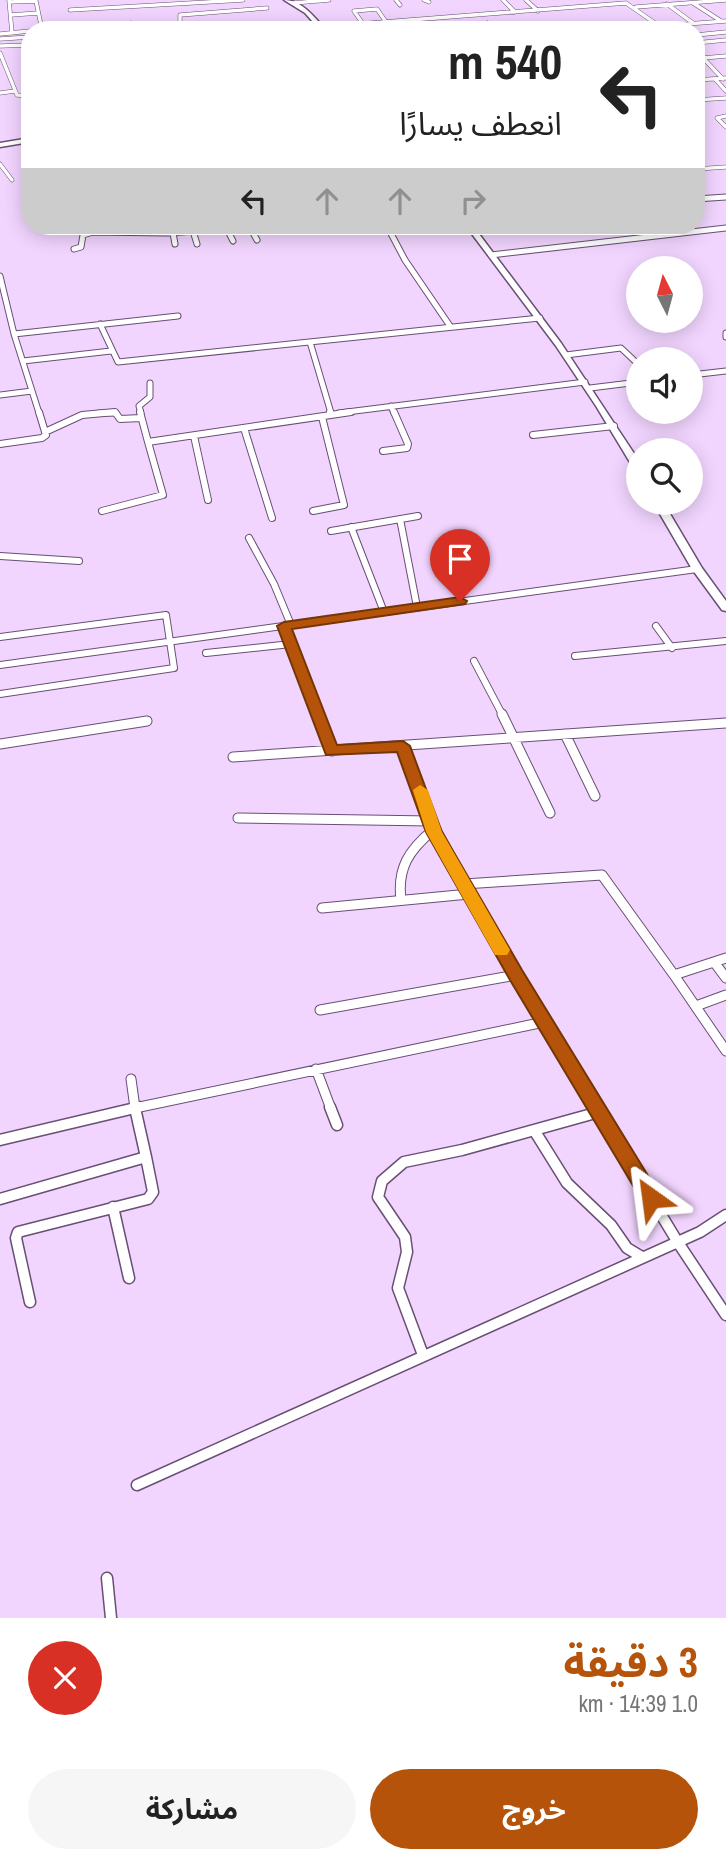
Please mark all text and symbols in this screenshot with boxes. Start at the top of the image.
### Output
text: 540 m [448,28,562,94]
icon: left [586,49,677,140]
text: انعطف يسارًا [399,102,562,145]
icon: left [235,182,273,220]
icon: ahead [308,182,346,220]
icon: ahead [381,182,419,220]
icon: right [454,182,492,220]
north arrow [626,256,704,332]
map controls [626,256,703,515]
button: sound [626,347,703,424]
button: search [626,438,703,515]
pin [430,529,490,601]
icon: arrive [441,540,479,578]
position arrow [614,1161,688,1235]
text: 3 دقيقة [564,1634,698,1690]
button: close [28,1641,102,1715]
text: 1.0 km · 14:39 [578,1688,698,1719]
button: مشاركة [28,1769,356,1849]
button: خروج [370,1769,698,1849]

